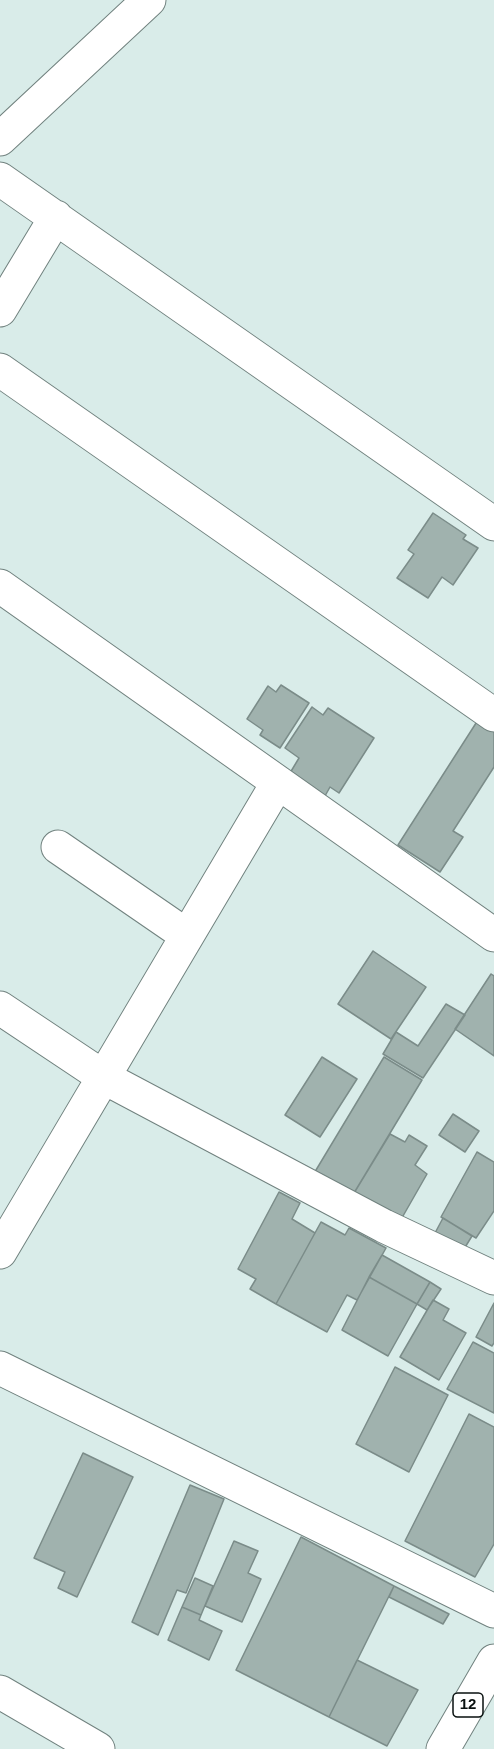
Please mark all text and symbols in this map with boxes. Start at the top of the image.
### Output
road number: 12 [453,1693,483,1717]

